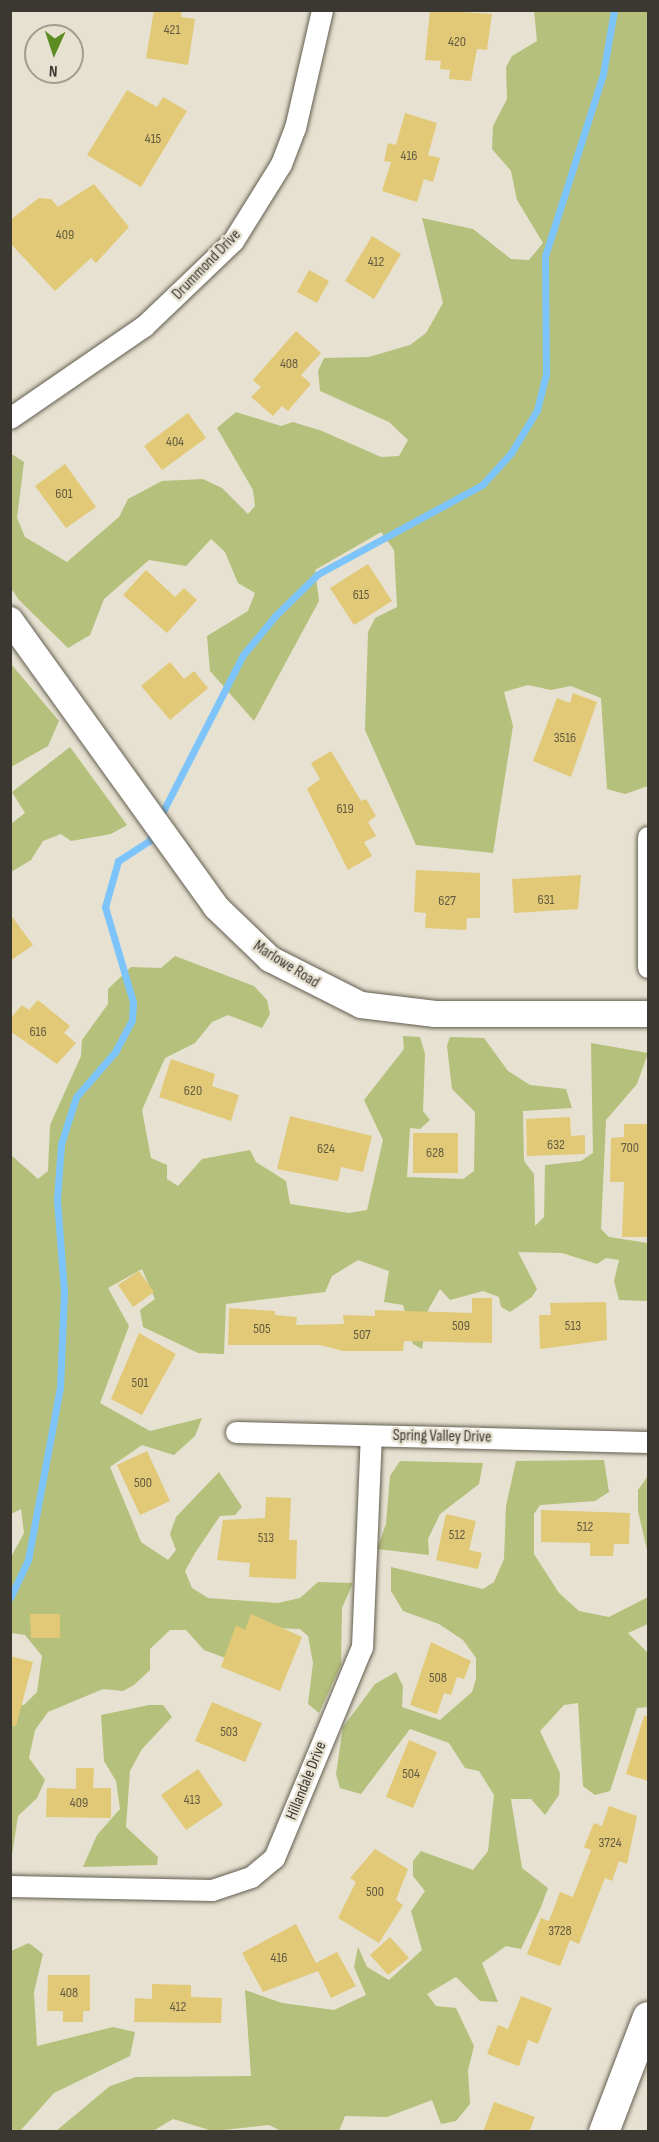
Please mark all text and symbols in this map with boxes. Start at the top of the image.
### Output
house number: 421 [164,22,180,38]
north arrow [24,24,84,84]
house number: 420 [448,34,466,50]
text: N [48,61,58,80]
house number: 415 [145,131,161,147]
house number: 416 [401,148,417,164]
street label: Drummond Drive [169,226,245,304]
house number: 409 [56,227,74,243]
house number: 412 [368,254,384,270]
house number: 408 [280,356,298,372]
house number: 404 [166,434,184,450]
house number: 601 [55,486,73,502]
house number: 615 [353,587,369,603]
house number: 3516 [554,730,576,746]
house number: 619 [336,801,354,817]
house number: 631 [538,892,554,908]
house number: 627 [438,893,456,909]
street label: Marlowe Road [249,937,323,993]
house number: 616 [29,1024,47,1040]
house number: 620 [184,1083,202,1099]
house number: 632 [547,1137,565,1153]
house number: 700 [621,1140,639,1156]
house number: 624 [317,1141,335,1157]
house number: 628 [426,1145,444,1161]
house number: 509 [452,1318,470,1334]
house number: 513 [565,1318,581,1334]
house number: 505 [253,1321,271,1337]
house number: 507 [353,1327,371,1343]
house number: 501 [132,1375,148,1391]
street label: Spring Valley Drive [393,1427,491,1447]
house number: 500 [134,1475,152,1491]
house number: 512 [577,1519,593,1535]
house number: 512 [449,1527,465,1543]
house number: 513 [258,1530,274,1546]
house number: 508 [429,1670,447,1686]
house number: 503 [220,1724,238,1740]
street label: Hillandale Drive [283,1739,331,1823]
house number: 504 [402,1766,420,1782]
house number: 413 [184,1792,200,1808]
house number: 409 [70,1795,88,1811]
house number: 3724 [599,1835,621,1851]
house number: 500 [366,1884,384,1900]
house number: 3728 [548,1923,572,1939]
house number: 416 [271,1950,287,1966]
house number: 408 [60,1985,78,2001]
house number: 412 [170,1999,186,2015]

